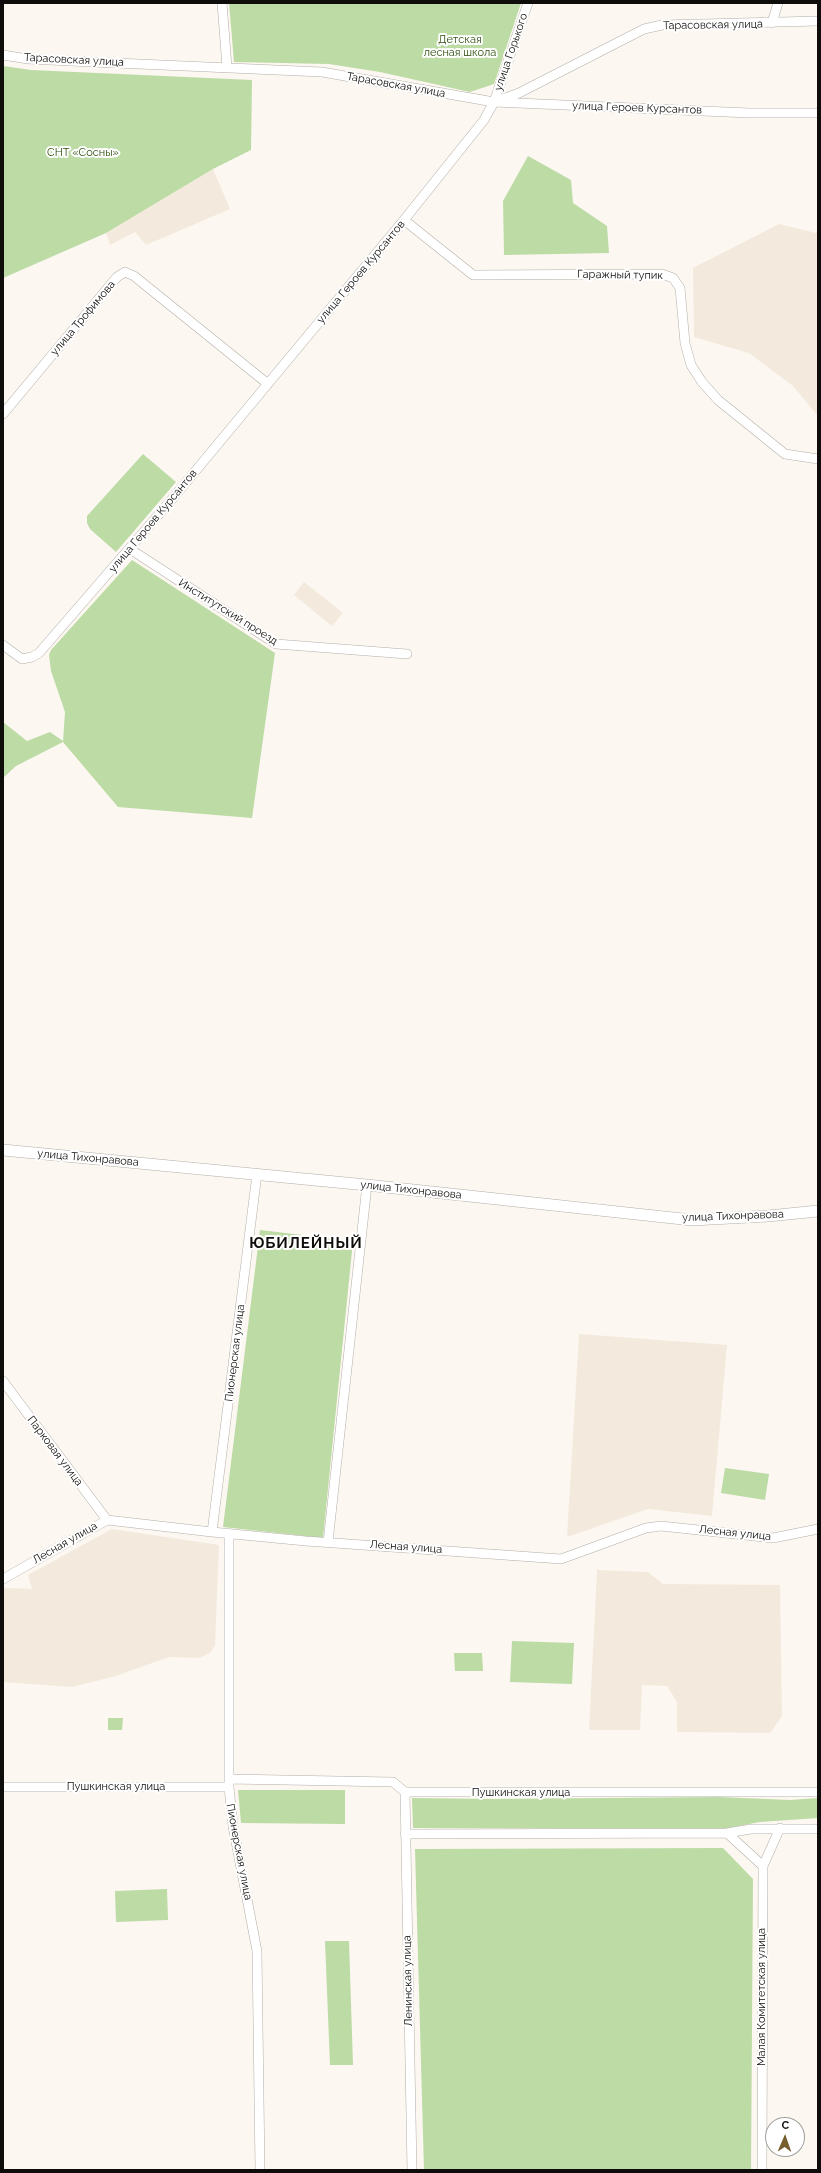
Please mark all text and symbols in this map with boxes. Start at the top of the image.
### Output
street label: улица Горького [492,11,530,93]
street label: Тарасовская улица [663,18,763,32]
park label: Детская лесная школа [424,33,496,59]
street label: Тарасовская улица [24,51,124,69]
street label: Тарасовская улица [346,70,446,100]
street label: улица Героев Курсантов [572,99,702,117]
park label: СНТ «Сосны» [47,146,119,160]
street label: улица Героев Курсантов [314,218,408,326]
street label: Гаражный тупик [577,268,663,282]
street label: улица Трофимова [48,278,118,358]
street label: улица Героев Курсантов [106,467,200,575]
street label: Институтский проезд [176,576,280,648]
street label: улица Тихонравова [37,1147,139,1169]
street label: улица Тихонравова [360,1178,462,1202]
street label: улица Тихонравова [682,1208,784,1224]
district label: ЮБИЛЕЙНЫЙ [249,1234,363,1252]
street label: Пионерская улица [222,1304,248,1402]
street label: Парковая улица [24,1413,86,1489]
street label: Лесная улица [30,1519,100,1567]
street label: Лесная улица [698,1523,772,1543]
street label: Лесная улица [369,1538,443,1556]
street label: Пушкинская улица [67,1780,165,1794]
street label: Пушкинская улица [472,1786,570,1800]
street label: Пионерская улица [223,1803,255,1901]
street label: Малая Комитетская улица [755,1928,769,2066]
street label: Ленинская улица [401,1935,415,2027]
north arrow [765,2117,805,2157]
text: С [781,2119,789,2132]

